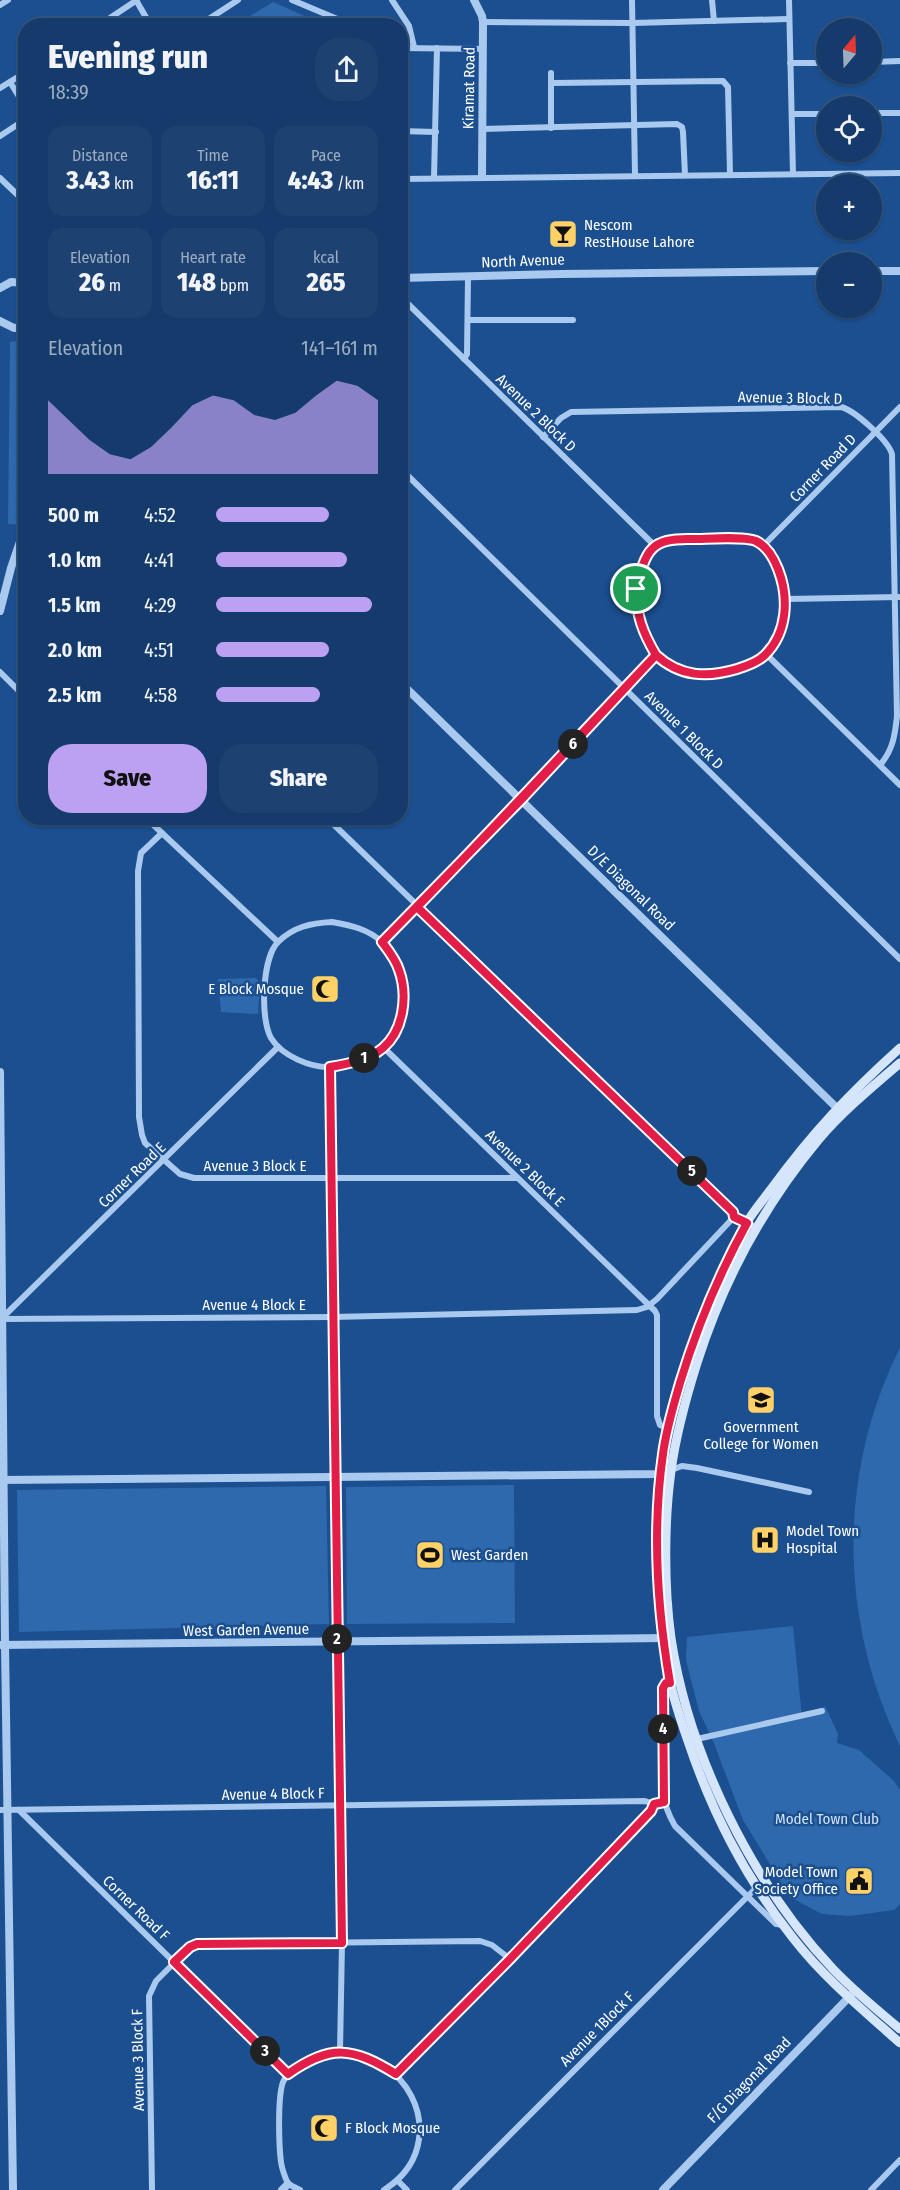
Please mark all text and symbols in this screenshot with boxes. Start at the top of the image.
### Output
north arrow [816,18,882,84]
map controls [816,18,882,318]
text: Evening run [48,37,208,77]
button: share [315,38,378,101]
street label: Kiramat Road [459,47,479,129]
text: 18:39 [48,80,89,104]
button: locate [816,96,882,162]
text: Distance [72,146,128,165]
text: Time [197,146,229,165]
text: Pace [311,146,341,165]
text: 3.43 [66,165,110,196]
text: 16:11 [187,165,239,196]
text: 4:43 [288,165,333,196]
text: km [110,174,134,193]
text: /km [333,174,364,193]
button: + [816,174,882,240]
place label: Nescom RestHouse Lahore [584,216,695,251]
bar icon: Nescom RestHouse Lahore [547,218,579,250]
text: Elevation [70,248,130,267]
text: Heart rate [180,248,246,267]
text: kcal [313,248,339,267]
street label: North Avenue [481,251,565,271]
button: − [816,252,882,318]
text: 26 [79,267,105,298]
text: 148 [177,267,216,298]
text: 265 [307,267,345,298]
text: m [105,276,121,295]
text: bpm [216,276,249,295]
text: Elevation [48,336,123,360]
text: 141–161 m [301,336,378,360]
street label: Avenue 2 Block D [492,370,580,456]
street label: Avenue 3 Block D [738,388,842,408]
street label: Corner Road D [786,430,860,506]
text: 500 m [48,503,99,527]
text: 4:52 [144,503,176,527]
text: 1.0 km [48,548,101,572]
text: 4:41 [144,548,174,572]
pin [610,563,661,614]
icon: arrive [619,572,652,605]
text: 1.5 km [48,593,101,617]
text: 4:29 [144,593,176,617]
text: 2.0 km [48,638,102,662]
text: 4:51 [144,638,174,662]
text: 2.5 km [48,683,101,707]
text: 4:58 [144,683,177,707]
street label: Avenue 1 Block D [641,687,727,773]
pin: 6 [558,729,588,759]
text: 6 [569,734,577,753]
button: Save [48,744,207,813]
button: Share [219,744,378,813]
street label: D/E Diagonal Road [584,842,678,934]
mosque icon: E Block Mosque [309,973,341,1005]
place label: E Block Mosque [208,980,304,998]
pin: 1 [349,1043,379,1073]
text: 1 [361,1048,367,1067]
street label: Avenue 2 Block E [482,1126,568,1210]
street label: Corner Road E [95,1139,169,1211]
pin: 5 [677,1156,707,1186]
street label: Avenue 3 Block E [204,1157,306,1175]
text: 5 [688,1161,696,1180]
street label: Avenue 4 Block E [202,1296,306,1314]
school or university icon: Government College for Women [745,1384,777,1416]
place label: Government College for Women [703,1418,819,1453]
place label: Model Town Hospital [786,1522,859,1557]
hospital icon: Model Town Hospital [749,1524,781,1556]
sports icon: West Garden [414,1539,446,1571]
place label: West Garden [451,1546,528,1564]
street label: West Garden Avenue [183,1620,309,1640]
pin: 2 [322,1624,352,1654]
text: 2 [333,1629,341,1648]
pin: 4 [648,1714,678,1744]
text: 4 [659,1719,667,1738]
street label: Avenue 4 Block F [221,1784,325,1804]
park label: Model Town Club [775,1810,879,1828]
place label: Model Town Society Office [755,1863,838,1898]
public building icon: Model Town Society Office [843,1865,875,1897]
street label: Corner Road F [99,1872,173,1945]
street label: Avenue 1Block F [556,1988,638,2070]
street label: Avenue 3 Block F [128,2008,148,2111]
street label: F/G Diagonal Road [703,2033,795,2127]
pin: 3 [250,2036,280,2066]
text: 3 [261,2041,269,2060]
mosque icon: F Block Mosque [308,2112,340,2144]
place label: F Block Mosque [345,2119,440,2137]

